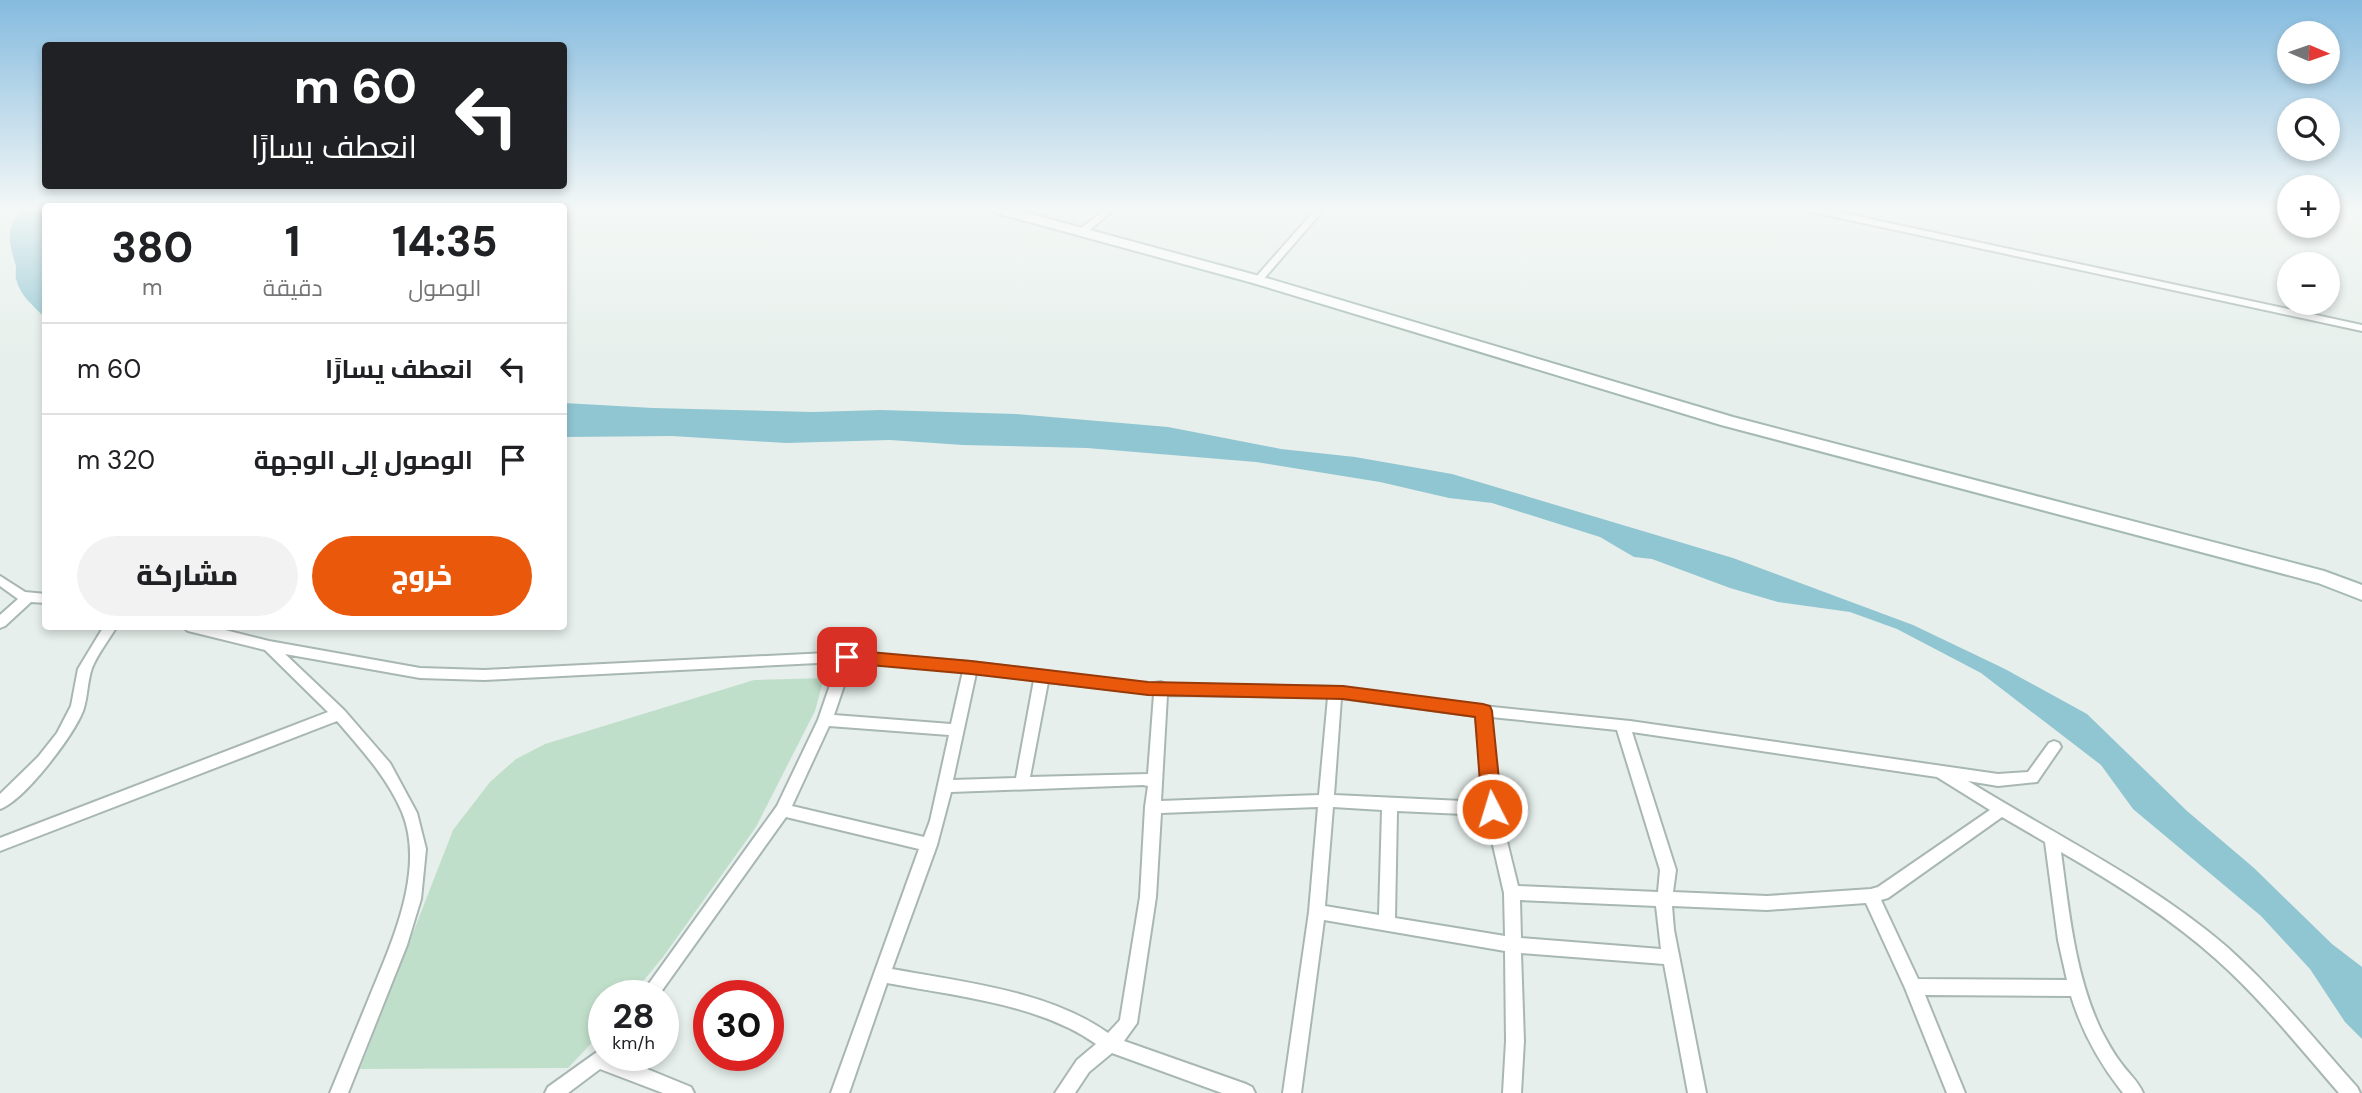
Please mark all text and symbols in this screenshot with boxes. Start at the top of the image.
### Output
north arrow [2277,21,2340,84]
map controls [2277,21,2340,315]
text: 60 m [294,54,417,118]
icon: left [441,70,532,161]
button: search [2277,98,2340,161]
text: انعطف يسارًا [251,126,417,168]
button: + [2277,175,2340,238]
text: 1 [285,214,300,269]
text: 14:35 [392,214,498,269]
text: 380 [112,220,193,275]
button: − [2277,252,2340,315]
text: m [142,272,163,302]
text: دقيقة [263,273,323,303]
text: الوصول [408,273,481,303]
icon: left [494,350,532,388]
text: 60 m [77,352,141,386]
text: انعطف يسارًا [325,352,473,386]
icon: arrive [494,441,532,479]
text: 320 m [77,443,155,477]
text: الوصول إلى الوجهة [254,443,473,477]
button: مشاركة [77,536,298,616]
button: خروج [312,536,532,616]
pin [817,627,877,687]
icon: arrive [828,638,866,676]
position arrow [1455,772,1529,846]
speed limit sign: 30 [693,980,784,1071]
text: 28 [612,993,655,1039]
text: km/h [612,1031,655,1055]

